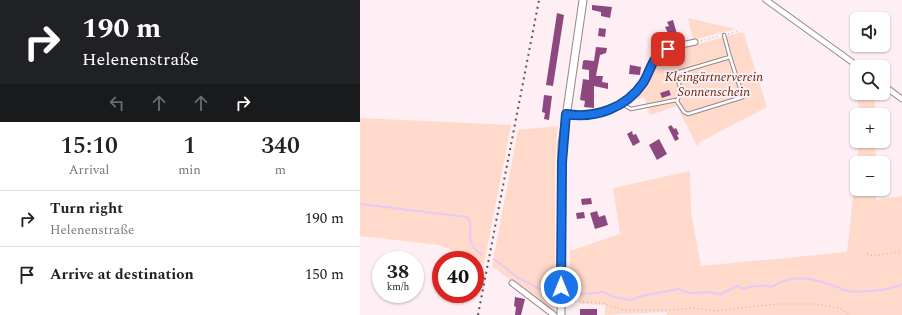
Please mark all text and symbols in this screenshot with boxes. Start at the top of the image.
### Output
text: 190 m [82,7,161,50]
map controls [850,12,890,196]
button: sound [850,12,890,52]
icon: right [16,16,68,68]
pin [651,32,685,66]
icon: arrive [657,38,679,60]
text: Helenenstraße [82,46,199,73]
button: search [850,60,890,100]
park label: Kleingärtnerverein Sonnenschein [665,67,763,102]
icon: left [106,92,128,114]
icon: ahead [148,92,170,114]
icon: ahead [190,92,212,114]
icon: right [232,92,254,114]
button: + [850,108,890,148]
text: 15:10 [60,128,118,164]
text: 1 [183,128,196,164]
text: 340 [261,128,300,164]
button: − [850,156,890,196]
text: Arrival [69,160,109,180]
text: min [178,160,201,180]
text: m [275,160,286,180]
text: Turn right [50,197,123,220]
text: 190 m [305,207,344,230]
icon: right [16,208,38,230]
text: Helenenstraße [50,220,134,240]
speed limit sign: 40 [432,251,484,303]
text: 38 [387,257,409,287]
text: Arrive at destination [50,263,194,286]
text: 150 m [305,263,344,286]
icon: arrive [16,264,38,286]
position arrow [540,266,582,308]
text: km/h [387,279,409,295]

